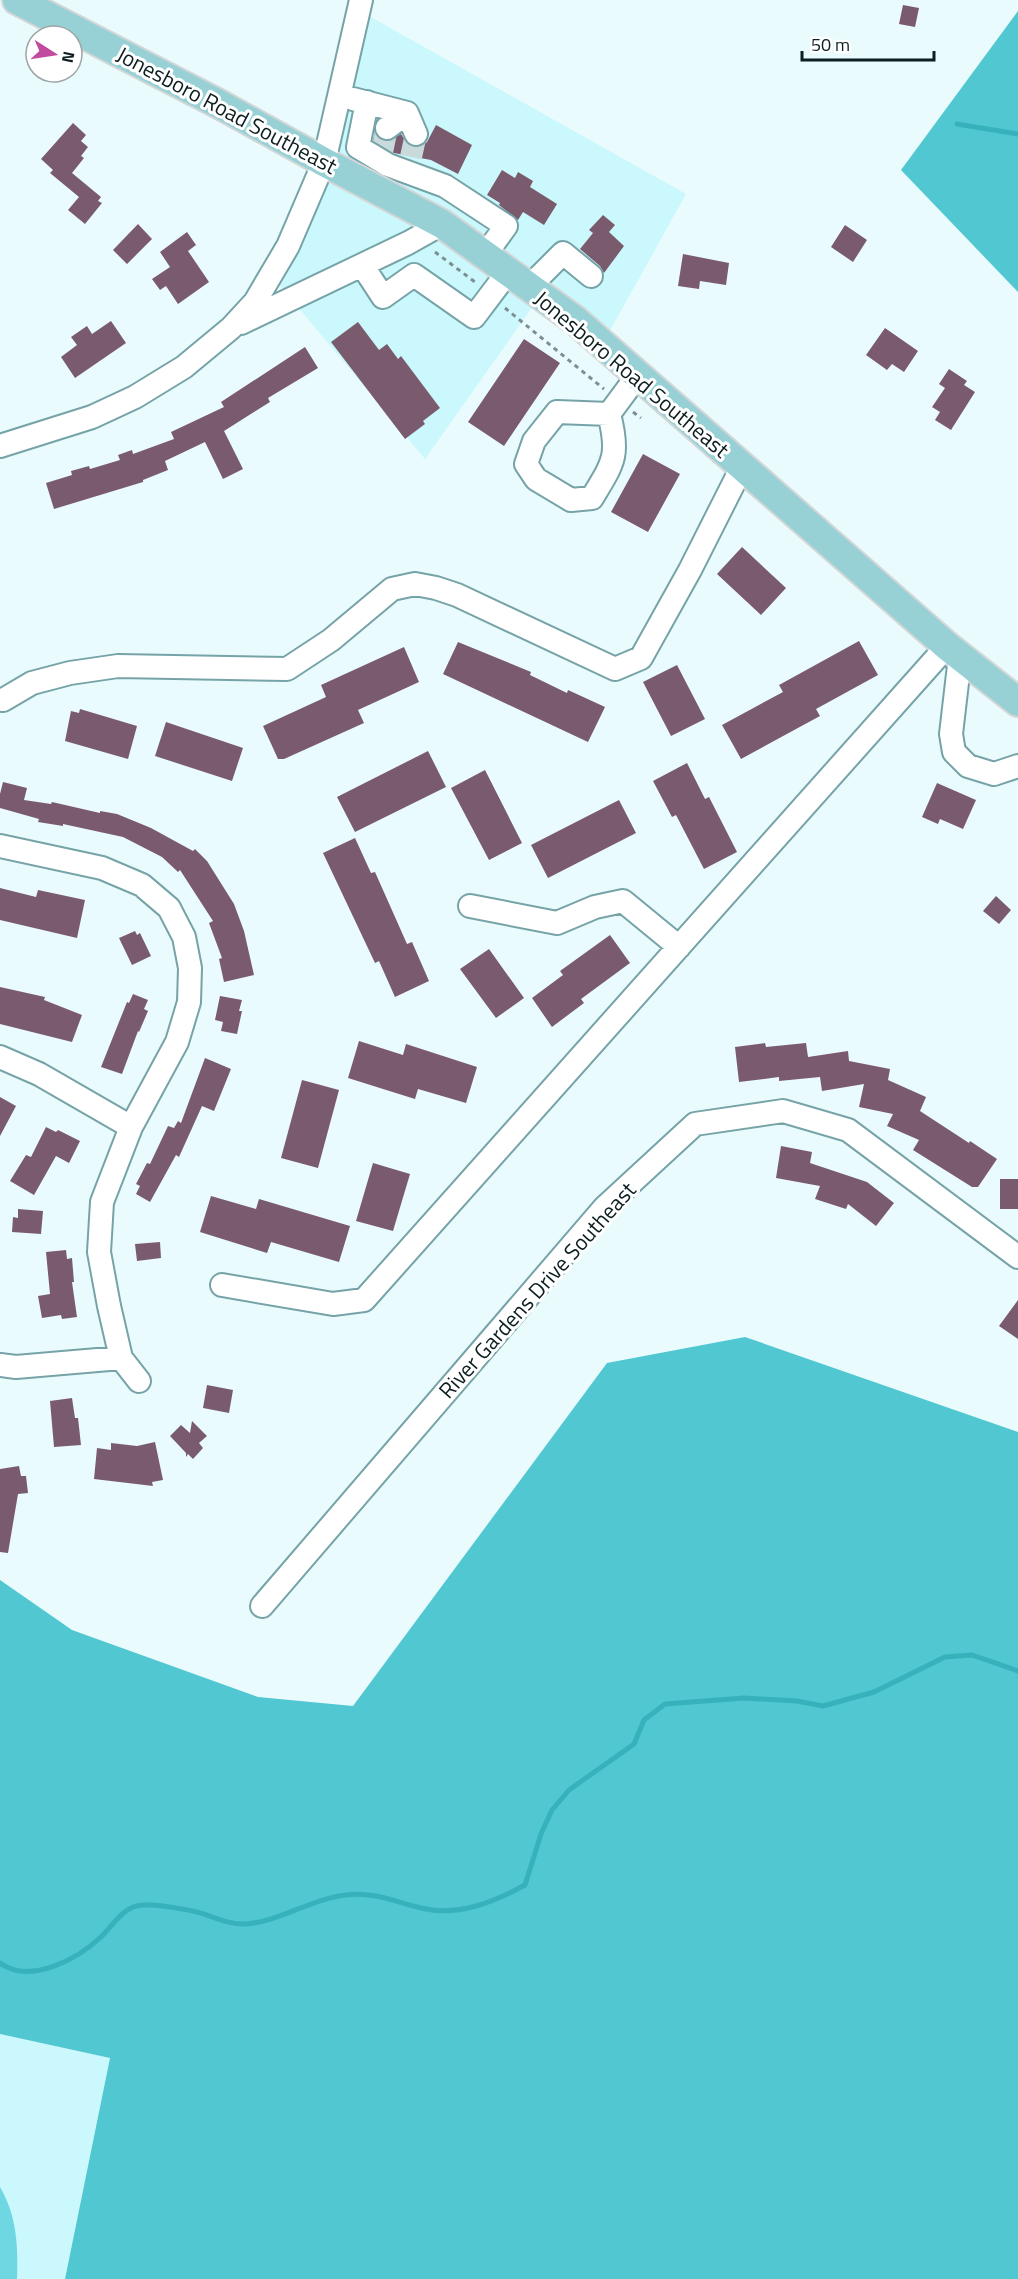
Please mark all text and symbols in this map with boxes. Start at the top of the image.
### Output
north arrow [24,24,84,84]
scale bar [802,24,934,62]
text: 50 m [811,31,850,58]
street label: Jonesboro Road Southeast [111,37,344,183]
text: N [56,49,82,65]
street label: Jonesboro Road Southeast [527,282,737,466]
street label: River Gardens Drive Southeast [430,1174,644,1406]

